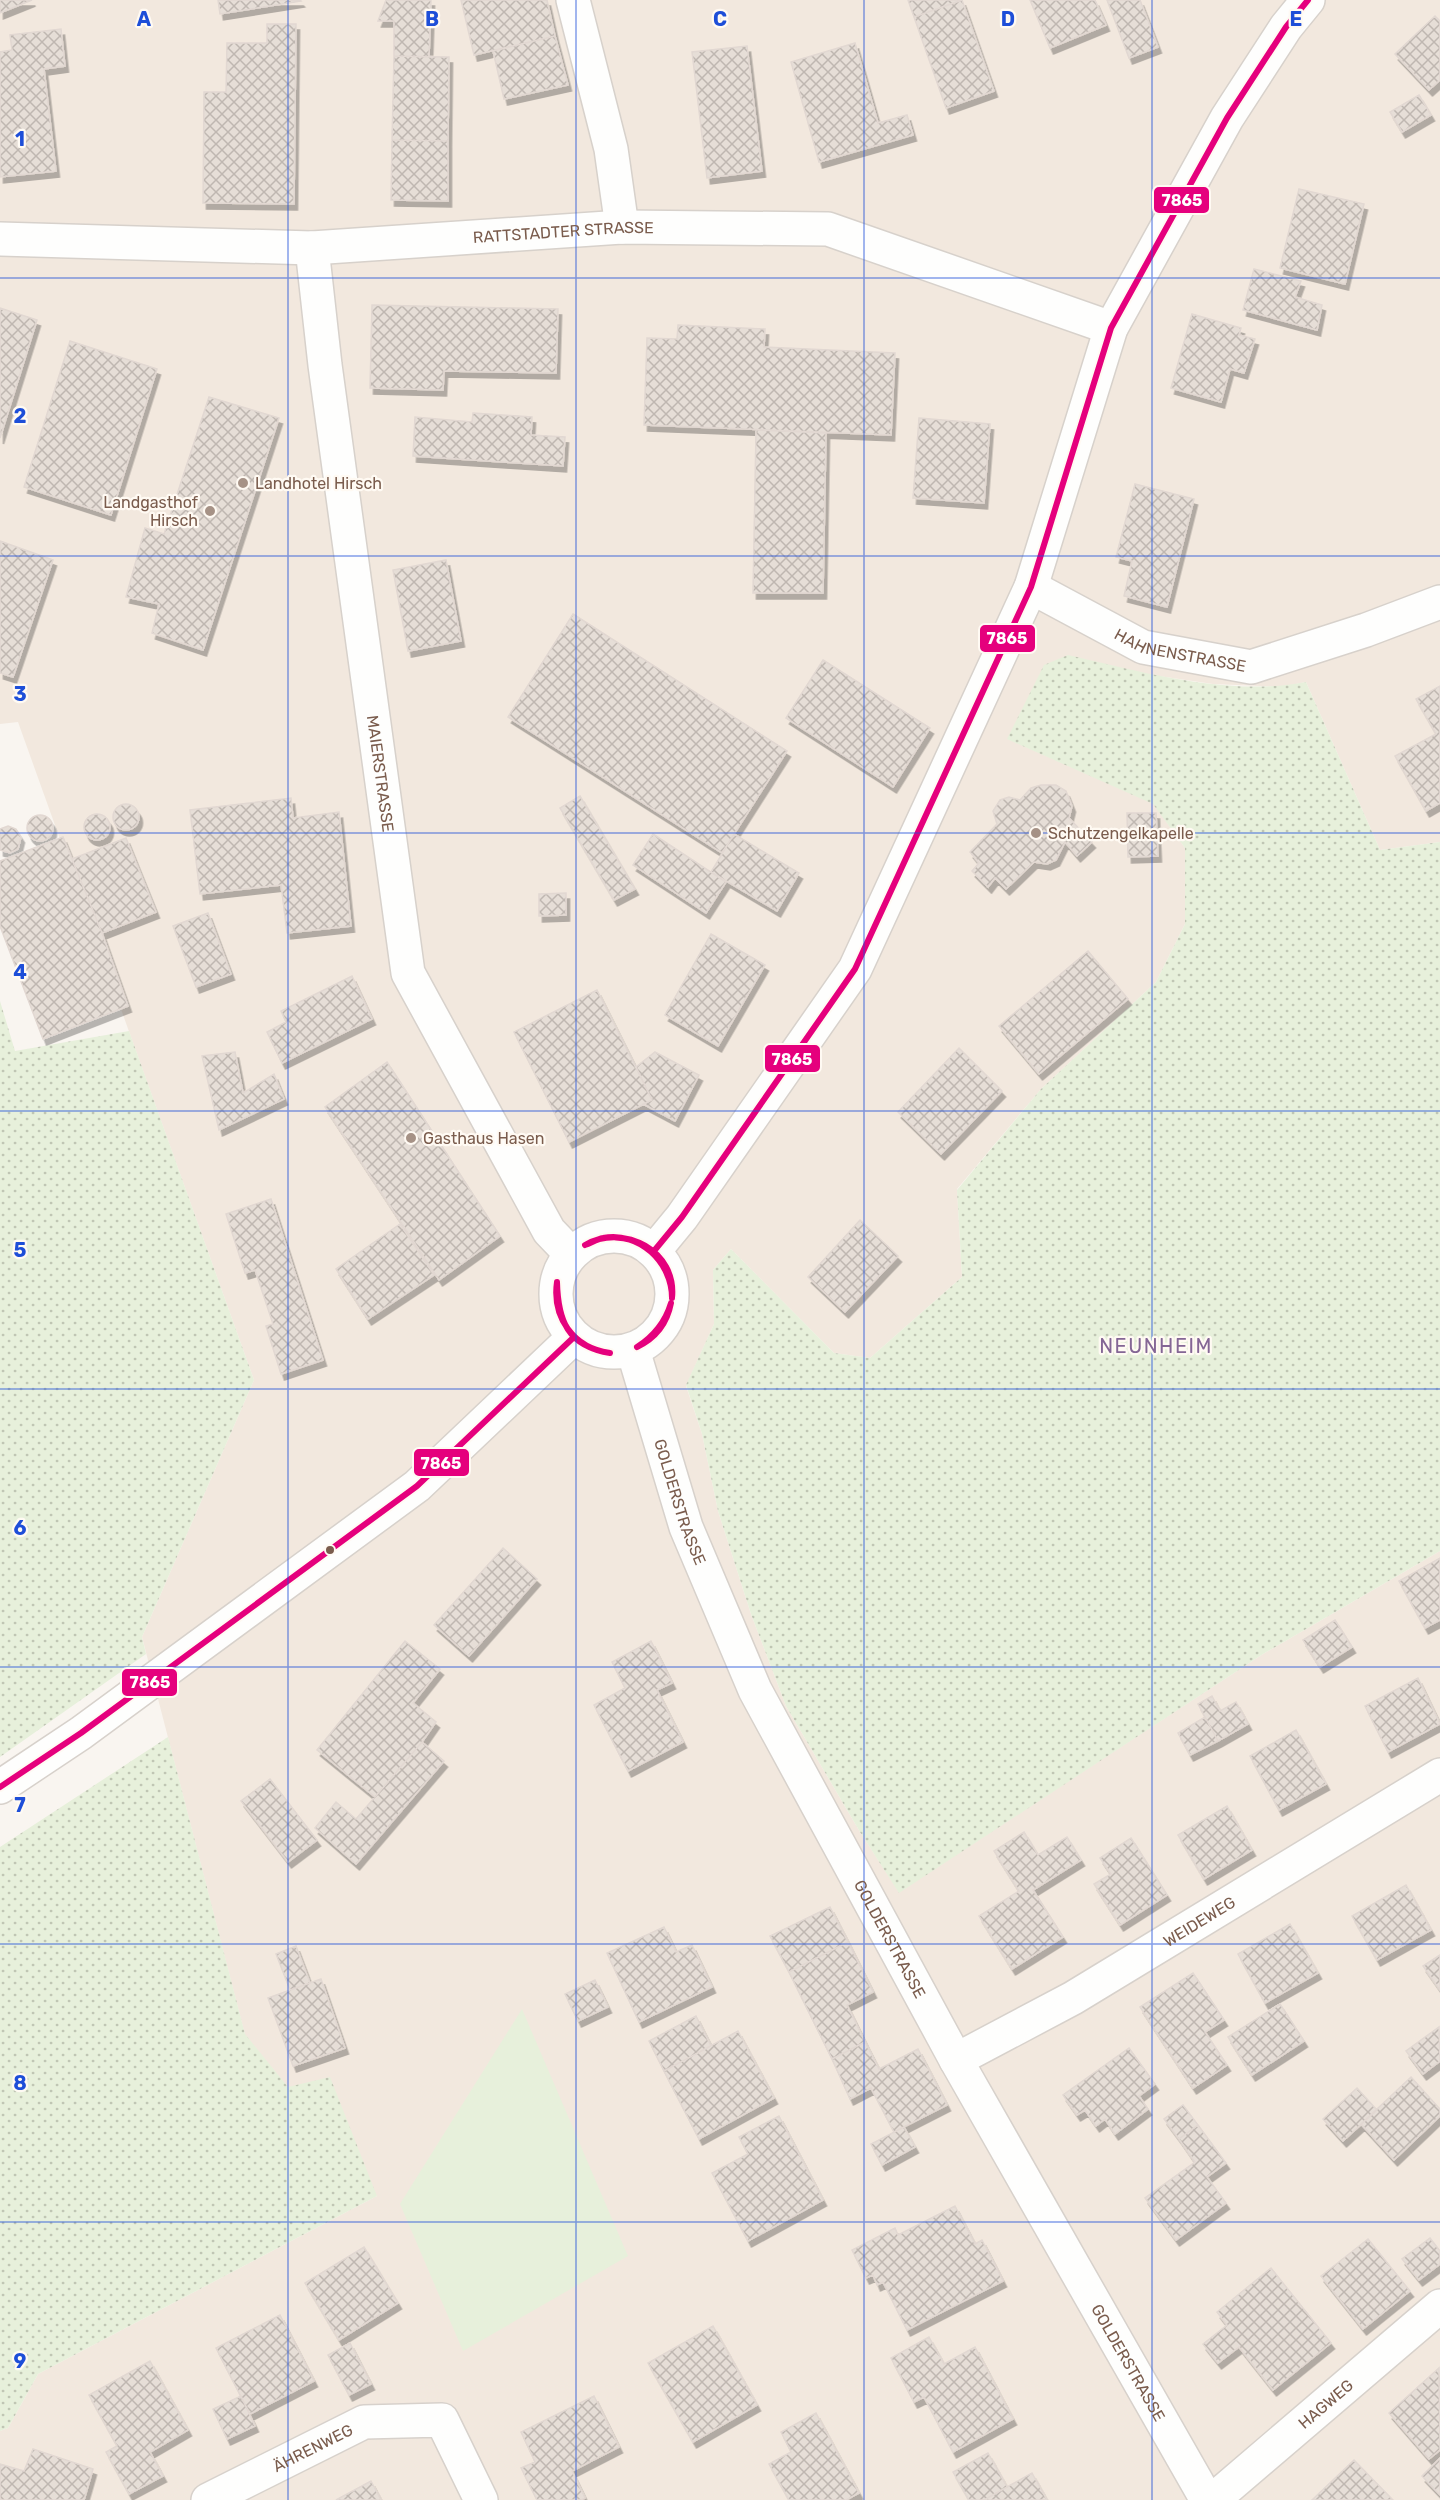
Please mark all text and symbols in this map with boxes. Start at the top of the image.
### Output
text: A [137,7,152,31]
text: B [425,7,439,31]
text: C [713,7,727,31]
text: D [1001,7,1015,31]
text: E [1290,7,1302,31]
text: 1 [15,127,25,151]
line badge: 7865 [1153,186,1210,214]
text: 7865 [1162,191,1202,210]
street label: RATTSTADTER STRASSE [472,217,654,247]
text: 2 [14,404,27,428]
place label: Landhotel Hirsch [255,474,382,493]
marker: Landhotel Hirsch [236,476,250,490]
place label: Landgasthof Hirsch [103,493,199,530]
marker: Landgasthof Hirsch [203,504,217,518]
line badge: 7865 [979,624,1036,653]
street label: HAHNENSTRASSE [1111,624,1248,675]
text: 7865 [987,629,1027,648]
text: 3 [13,682,27,706]
street label: MAIERSTRASSE [363,714,398,833]
place label: Schutzengelkapelle [1048,824,1194,843]
marker: Schutzengelkapelle [1029,826,1043,840]
text: 4 [13,960,27,984]
line badge: 7865 [764,1044,821,1073]
text: 7865 [772,1050,812,1069]
place label: Gasthaus Hasen [423,1129,545,1148]
marker: Gasthaus Hasen [404,1131,418,1145]
text: 5 [14,1238,27,1262]
district label: NEUNHEIM [1099,1334,1213,1358]
street label: GOLDERSTRASSE [651,1436,710,1568]
line badge: 7865 [413,1448,470,1477]
text: 7865 [421,1454,461,1473]
text: 6 [13,1516,27,1540]
unlabelled marker [324,1544,336,1556]
line badge: 7865 [121,1668,178,1697]
text: 7865 [130,1673,170,1692]
text: 7 [14,1793,26,1817]
street label: GOLDERSTRASSE [850,1876,930,2001]
street label: WEIDEWEG [1160,1892,1239,1951]
text: 8 [13,2071,27,2095]
street label: GOLDERSTRASSE [1088,2300,1169,2424]
text: 9 [14,2349,27,2373]
street label: HAGWEG [1294,2375,1357,2433]
street label: ÄHRENWEG [270,2420,356,2476]

